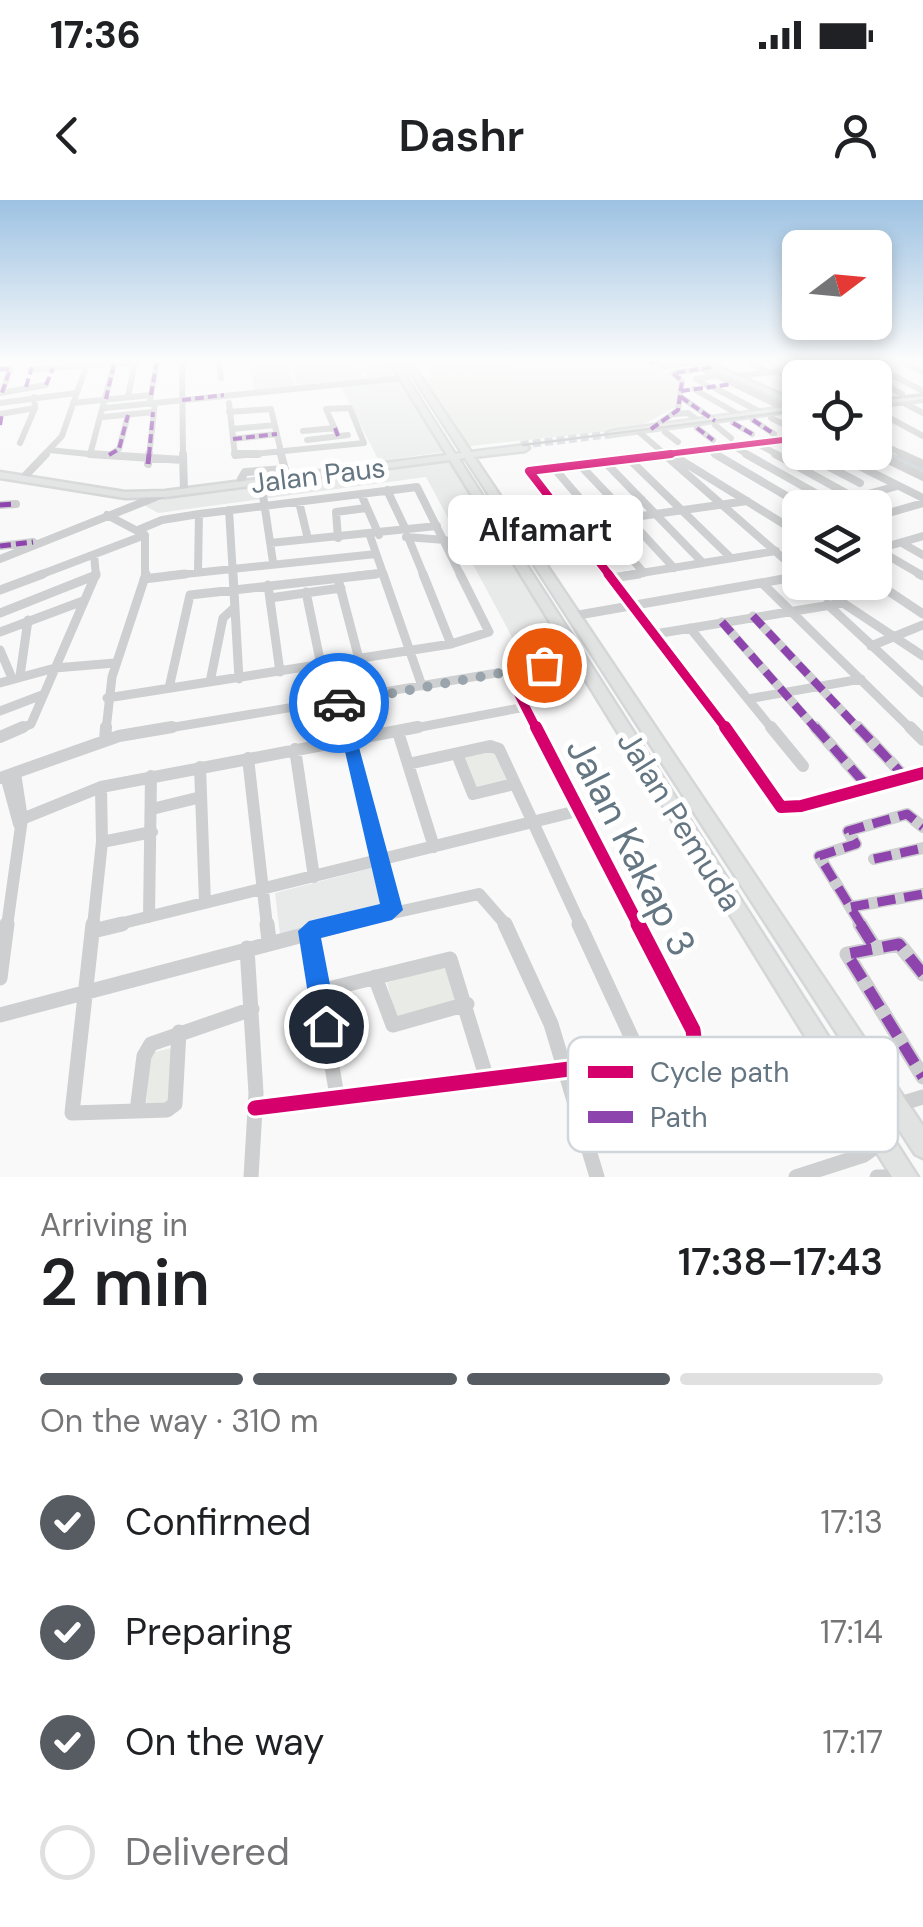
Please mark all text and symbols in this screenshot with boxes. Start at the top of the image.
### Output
text: 17:36 [50,10,141,60]
text: Dashr [398,106,525,165]
icon: back [40,108,95,163]
icon: person [828,108,883,163]
north arrow [782,230,892,340]
map controls [782,230,892,600]
button: locate [782,360,892,470]
street label: Jalan Paus [249,449,387,502]
button: layers [782,490,892,600]
callout: Alfamart [446,495,642,565]
text: Alfamart [479,509,612,551]
pin [502,623,587,708]
icon: bag [517,638,572,693]
courier [289,653,389,753]
icon: car [312,676,367,731]
street label: Jalan Pemuda [608,723,752,919]
street label: Jalan Kakap 3 [555,729,707,965]
pin [284,984,369,1069]
icon: home [299,999,354,1054]
legend [568,1037,898,1152]
text: Cycle path [650,1054,789,1091]
text: Path [650,1099,708,1136]
text: Arriving in [40,1204,188,1246]
text: 17:38–17:43 [678,1237,883,1287]
text: 2 min [40,1241,210,1325]
text: On the way · 310 m [40,1400,318,1442]
icon: check [40,1495,95,1550]
text: Confirmed [125,1497,311,1547]
text: 17:13 [821,1501,883,1543]
icon: check [40,1605,95,1660]
text: Preparing [125,1607,293,1657]
text: 17:14 [820,1611,883,1653]
icon: check [40,1715,95,1770]
text: On the way [125,1717,324,1767]
text: 17:17 [822,1721,883,1763]
text: Delivered [125,1827,290,1877]

